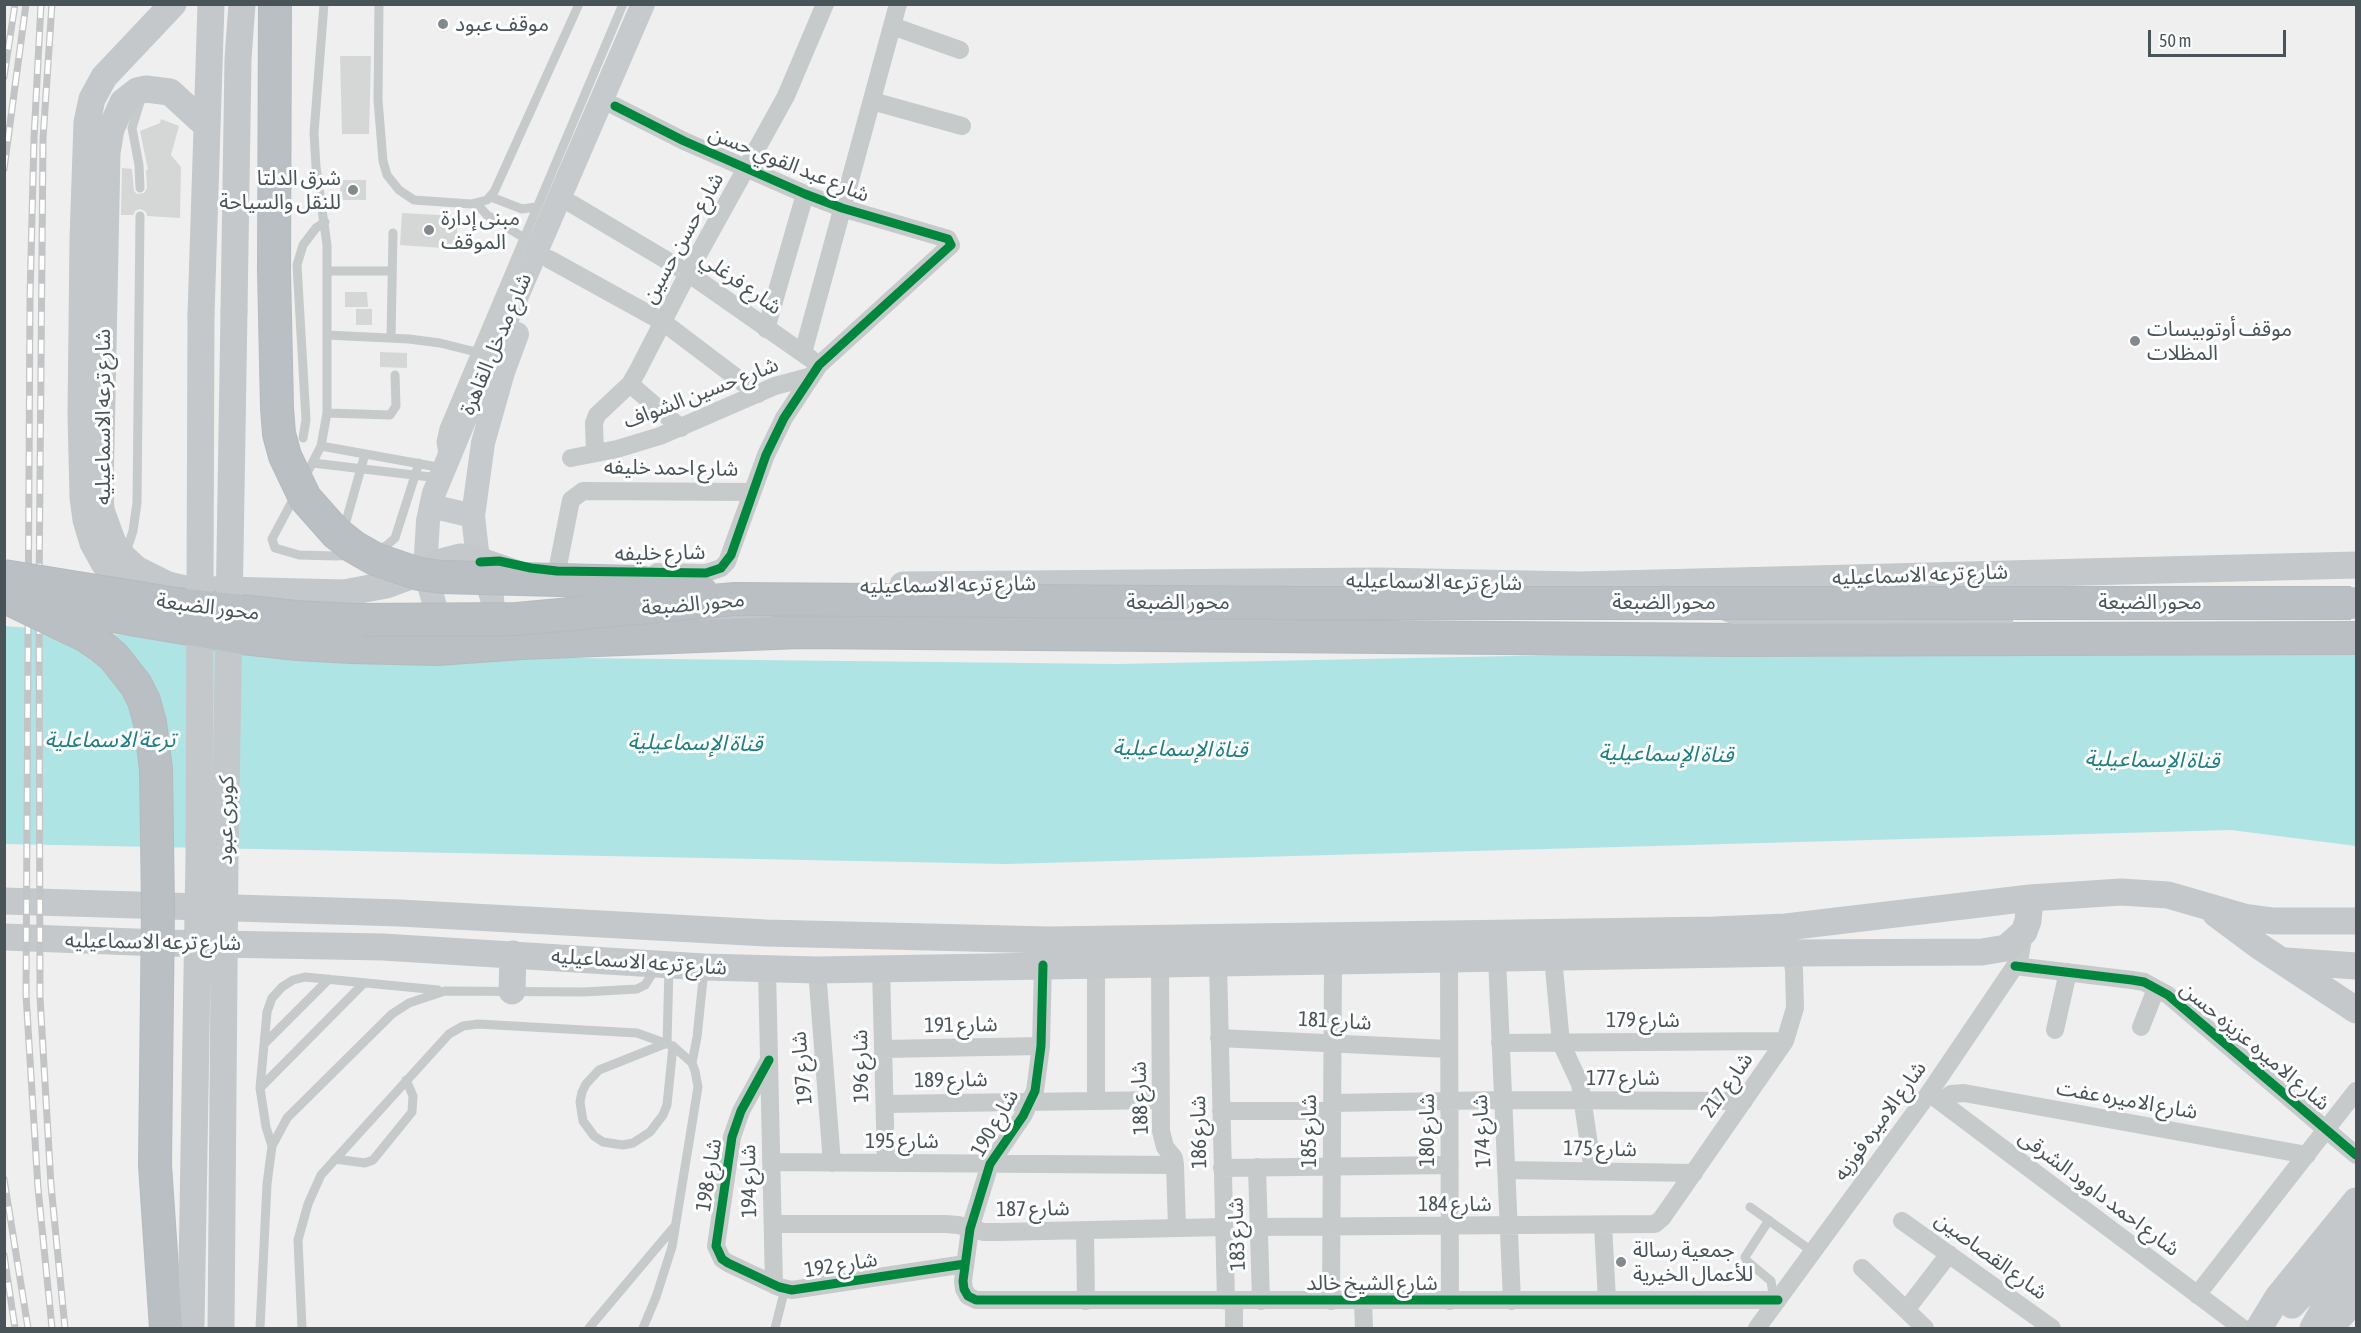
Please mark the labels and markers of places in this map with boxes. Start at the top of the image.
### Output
place label: موقف عبود [455,11,549,37]
marker: موقف عبود [436,17,450,31]
place label: شرق الدلتا للنقل والسياحة [219,165,341,215]
marker: شرق الدلتا للنقل والسياحة [346,183,360,197]
place label: مبنى إدارة الموقف [441,205,520,255]
marker: مبنى إدارة الموقف [422,223,436,237]
place label: موقف أوتوبيسات المظلات [2147,316,2292,366]
marker: موقف أوتوبيسات المظلات [2128,334,2142,348]
place label: جمعية رسالة للأعمال الخيرية [1633,1237,1753,1287]
marker: جمعية رسالة للأعمال الخيرية [1614,1255,1628,1269]

